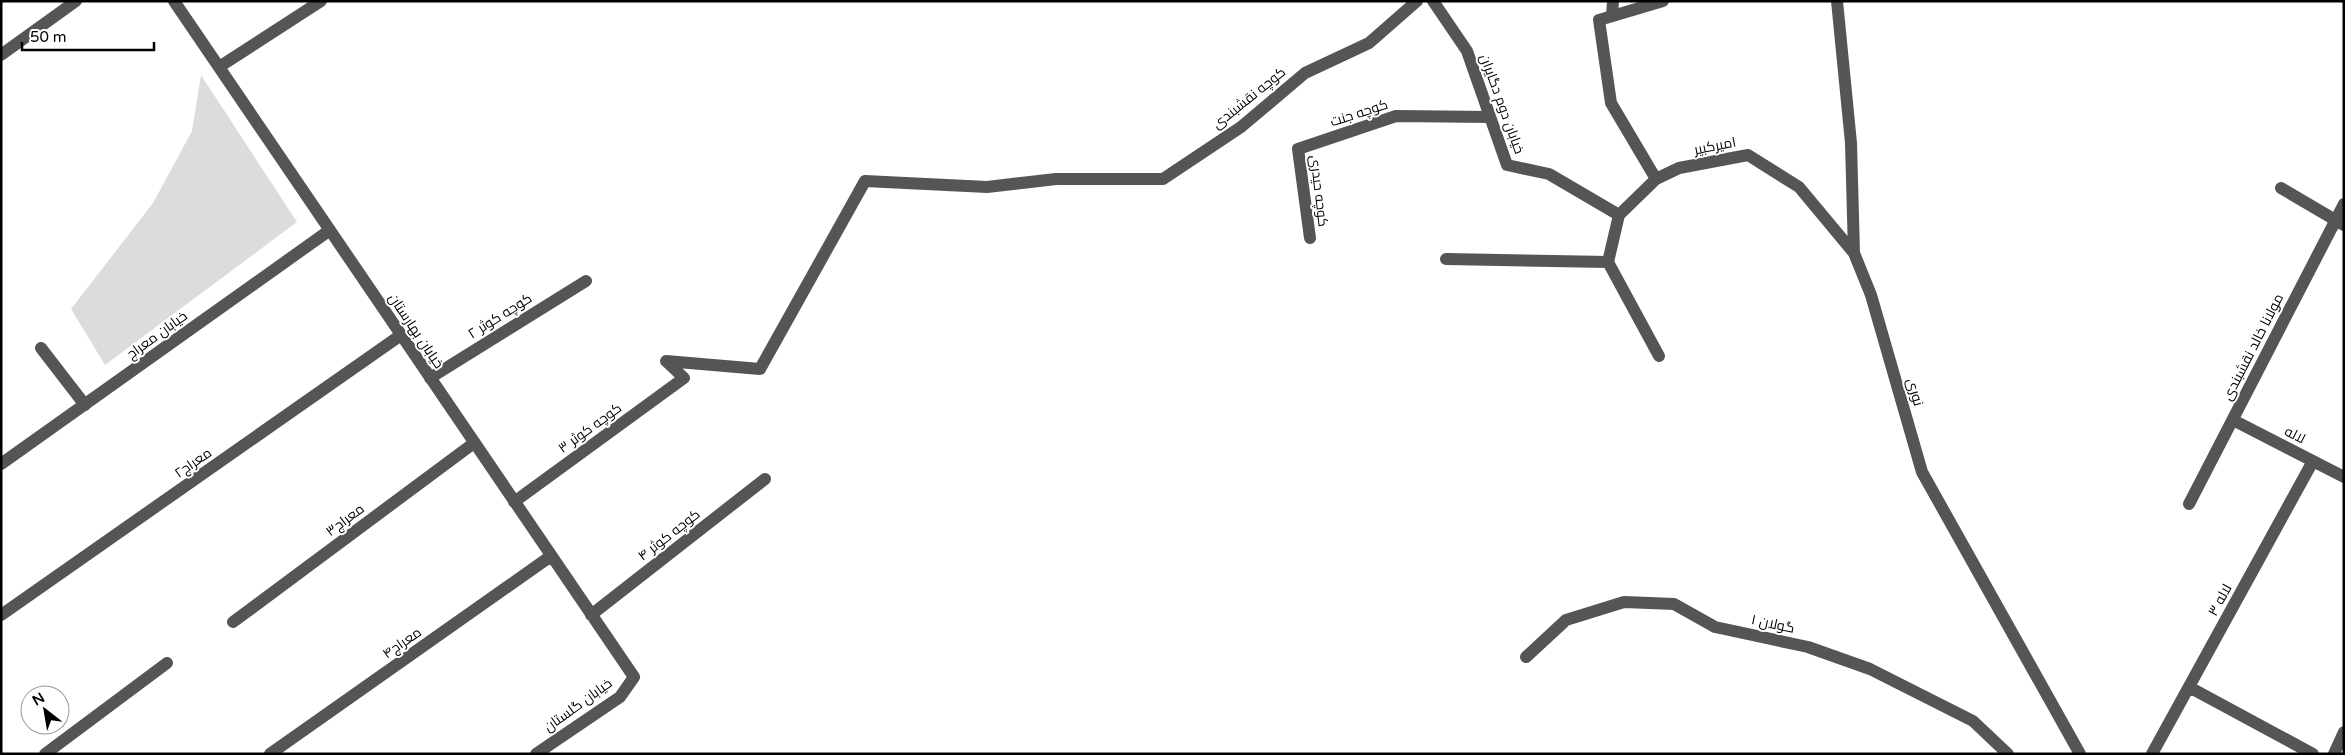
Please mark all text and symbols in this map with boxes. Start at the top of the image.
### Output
scale bar [22,20,155,52]
text: 50 m [30,28,67,46]
street label: خیابان دوم دگایران [1475,52,1528,157]
street label: کوچه نقشبندی [1209,63,1290,133]
street label: کوچه جنت [1328,96,1390,131]
street label: امیرکبیر [1692,134,1737,159]
street label: کوچه حیدری [1305,154,1332,228]
street label: خیابان بهارستان [385,290,447,372]
street label: کوچه کوثر ۲ [465,290,536,343]
street label: مولانا خالد نقشبندی [2219,291,2287,403]
street label: خیابان معراج [123,307,191,363]
street label: نوری [1903,376,1927,408]
street label: کوچه کوثر ۳ [555,399,626,458]
street label: لاله [2282,423,2308,447]
street label: معراج۲ [171,444,215,482]
street label: معراج۳ [323,500,367,540]
street label: کوچه کوثر ۴ [635,506,704,565]
street label: لاله ۳ [2204,581,2236,619]
street label: گولان ۱ [1750,611,1796,637]
street label: معراج۴ [379,624,425,662]
street label: خیابان گلستان [541,675,615,735]
north arrow [20,685,70,735]
text: N [29,689,48,709]

